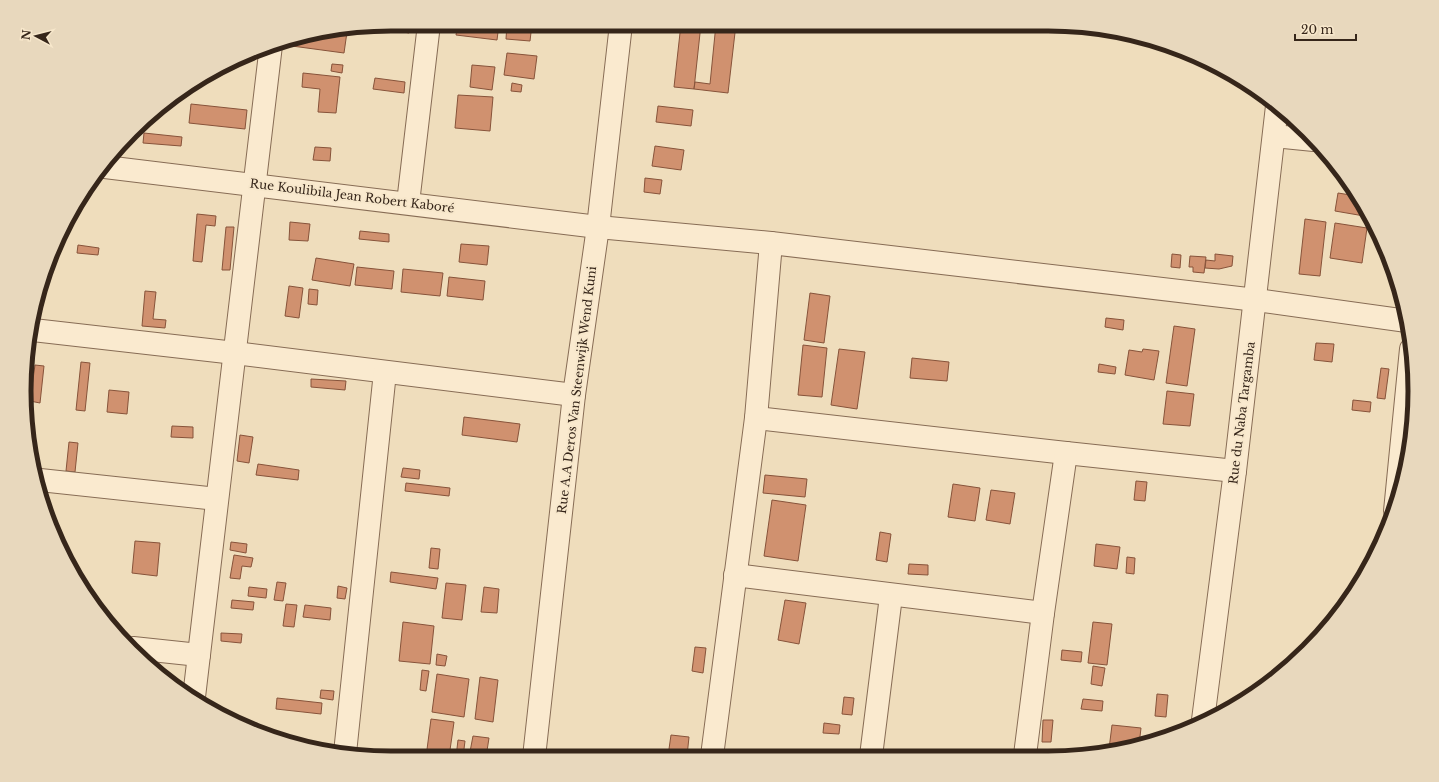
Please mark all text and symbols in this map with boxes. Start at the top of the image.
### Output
north arrow [16,16,56,56]
scale bar [1295,16,1356,42]
text: 20 m [1301,22,1333,37]
text: N [18,28,34,41]
street label: Rue Koulibila Jean Robert Kaboré [249,176,455,216]
street label: Rue A.A Deros Van Steenwijk Wend Kuni [554,265,599,515]
street label: Rue du Naba Targamba [1225,340,1258,485]

